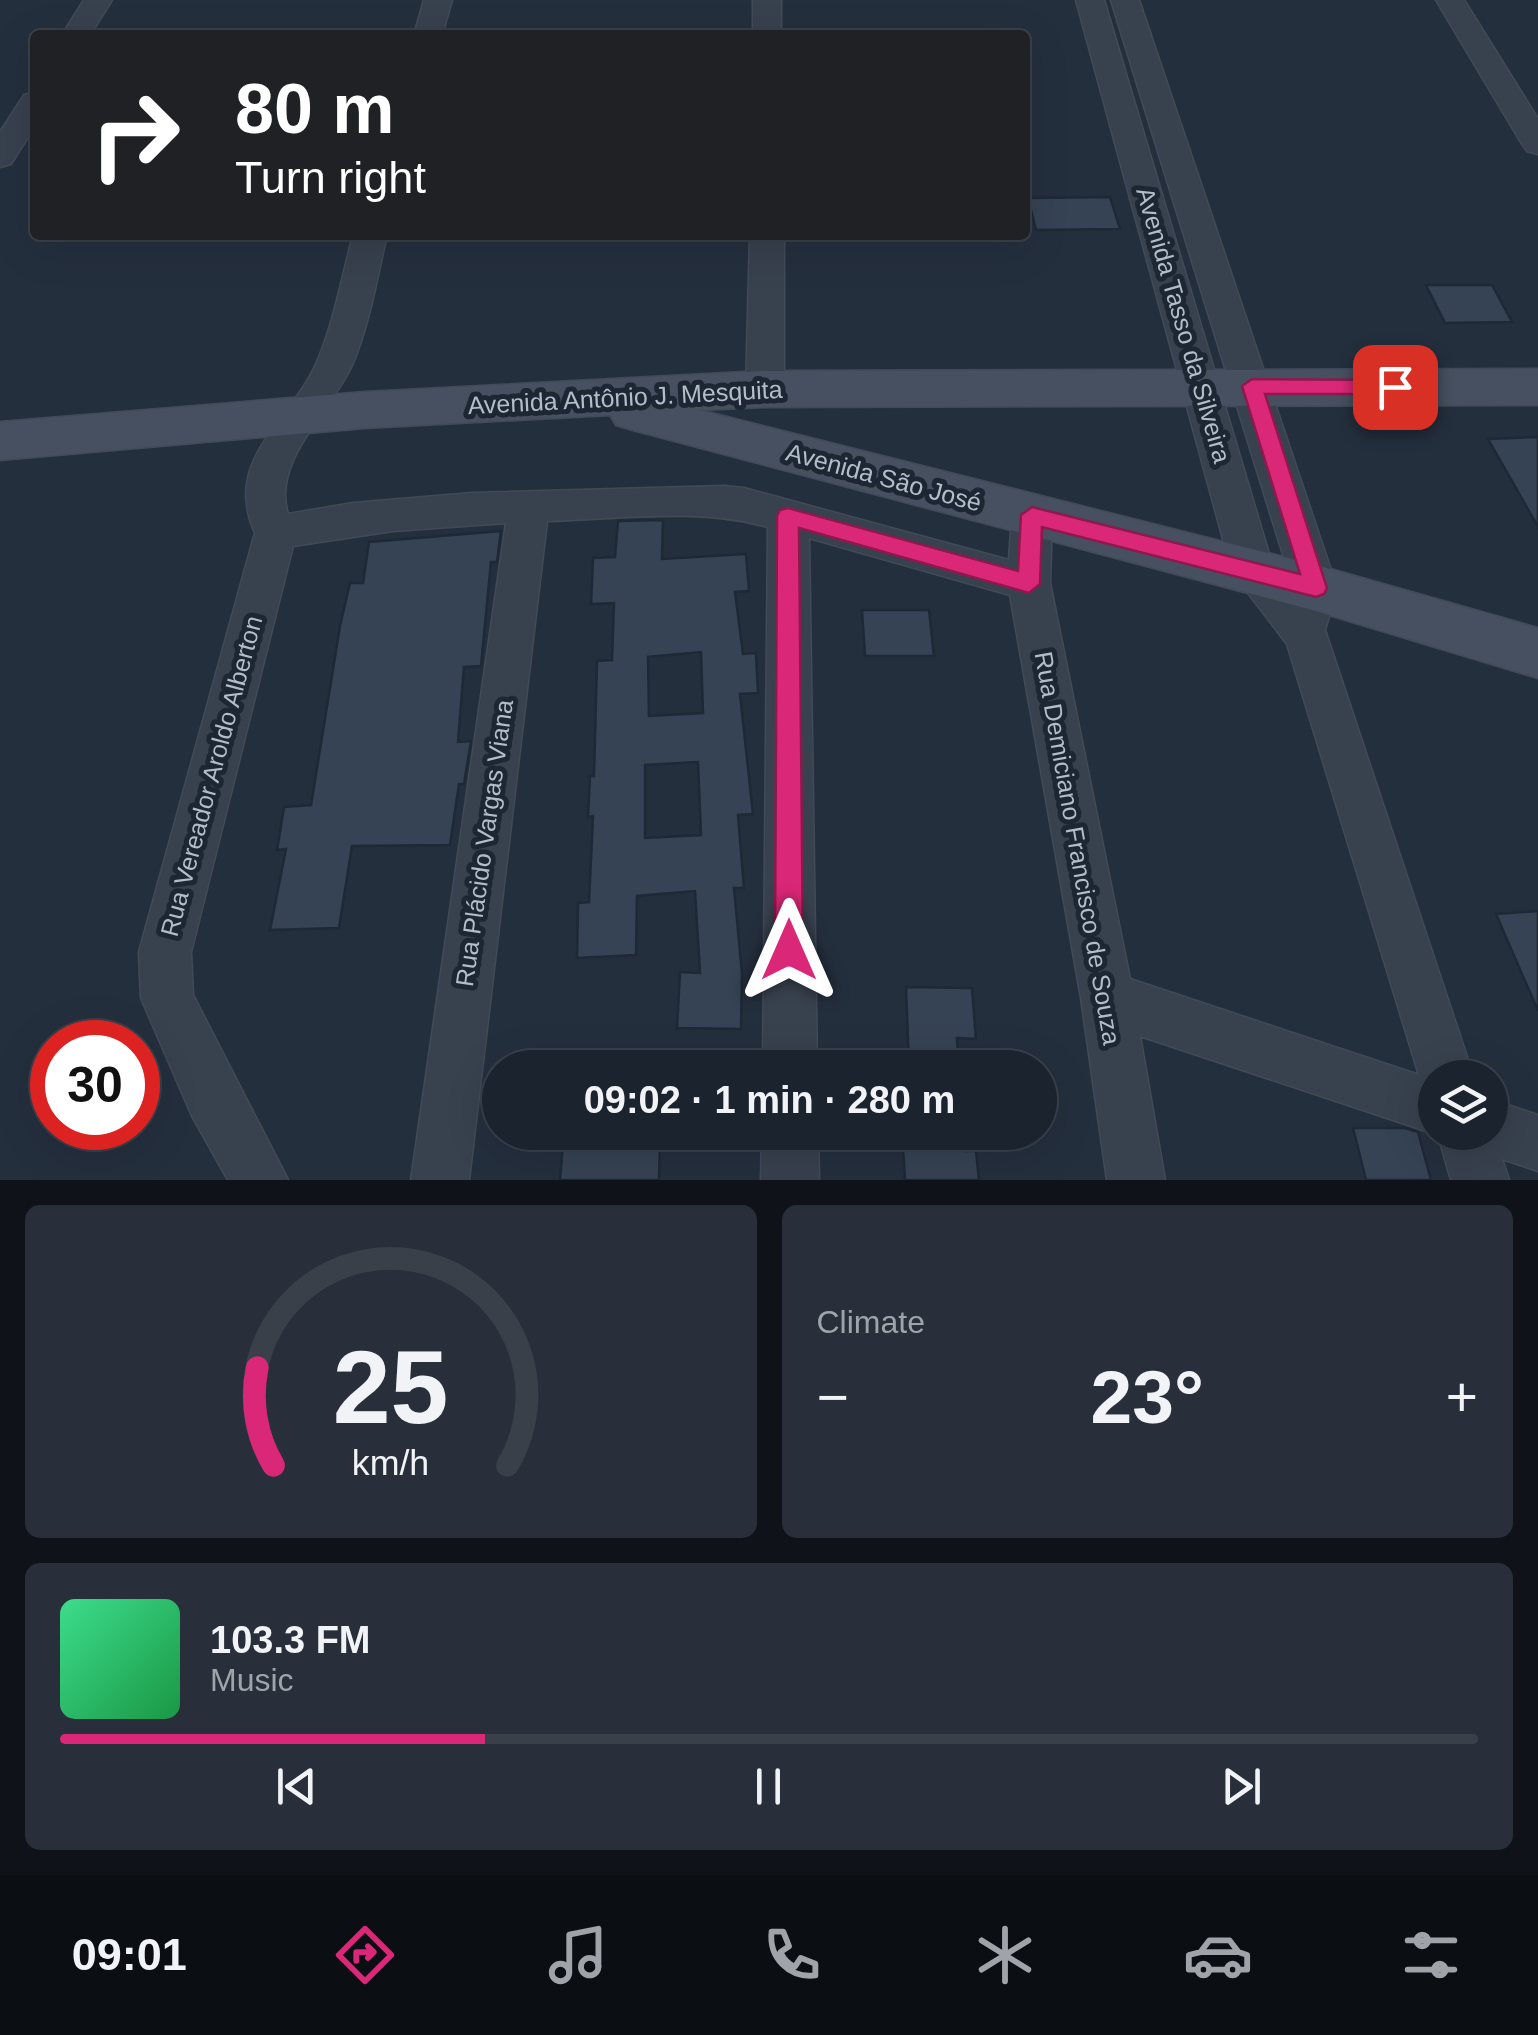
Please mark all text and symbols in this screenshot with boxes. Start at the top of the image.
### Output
icon: right [70,70,200,200]
text: 80 m [235,70,395,148]
text: Turn right [235,152,426,203]
street label: Avenida Tasso da Silveira [1131,184,1237,466]
pin [1353,345,1438,430]
icon: arrive [1368,360,1423,415]
street label: Avenida Antônio J. Mesquita [467,375,783,419]
street label: Avenida São José [783,437,985,517]
street label: Rua Vereador Aroldo Alberton [155,613,267,939]
street label: Rua Demiciano Francisco de Souza [1030,649,1126,1047]
street label: Rua Plácido Vargas Viana [450,698,518,988]
position arrow [737,898,841,1002]
speed limit sign: 30 [30,1020,160,1150]
map controls [1418,1060,1508,1150]
button: layers [1418,1060,1508,1150]
text: 09:02 · 1 min · 280 m [584,1079,955,1121]
text: Climate [817,1304,925,1340]
text: 25 [333,1329,449,1445]
text: 23° [1091,1355,1204,1439]
text: − [817,1366,849,1428]
text: + [1446,1366,1478,1428]
text: km/h [352,1443,429,1483]
text: 103.3 FM [210,1619,371,1661]
text: Music [210,1662,294,1698]
icon: previous [269,1759,324,1814]
icon: pause [741,1759,796,1814]
icon: next [1214,1759,1269,1814]
icon: directions [330,1920,400,1990]
icon: music [543,1920,613,1990]
icon: phone [757,1920,827,1990]
icon: climate [970,1920,1040,1990]
icon: car [1183,1920,1253,1990]
icon: filters [1396,1920,1466,1990]
text: 09:01 [72,1929,187,1980]

